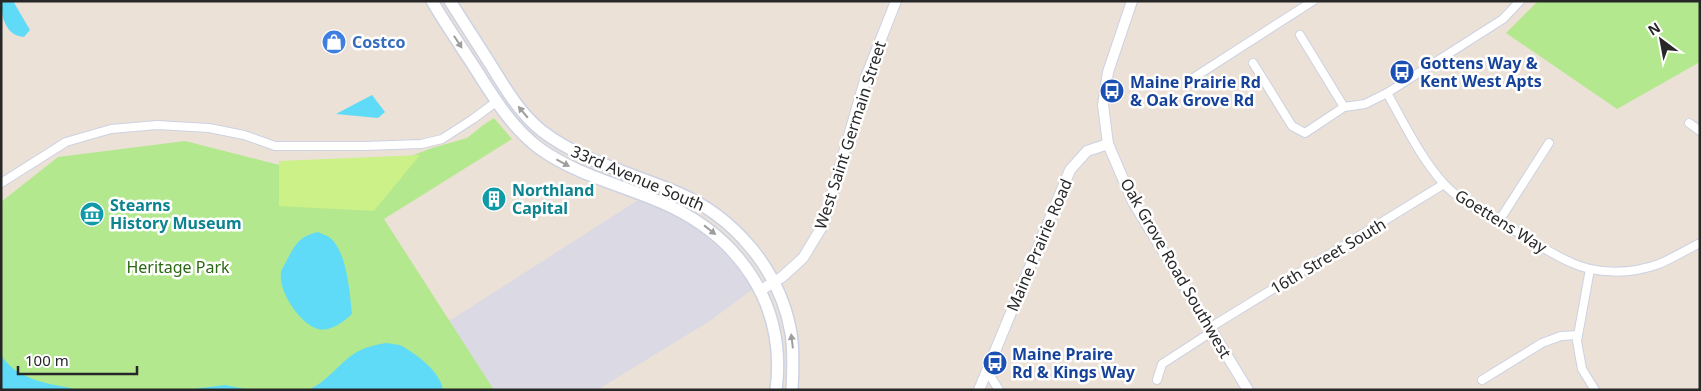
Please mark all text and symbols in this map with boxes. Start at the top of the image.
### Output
north arrow [1636,15,1686,65]
text: N [1644,17,1664,40]
shop icon: Costco [321,29,347,55]
place label: Costco [352,31,406,53]
one-way arrow [453,36,463,49]
street label: West Saint Germain Street [809,38,891,232]
place label: Gottens Way & Kent West Apts [1420,52,1542,92]
bus stop icon: Gottens Way & Kent West Apts [1389,59,1415,85]
place label: Maine Prairie Rd & Oak Grove Rd [1130,71,1261,111]
bus stop icon: Maine Prairie Rd & Oak Grove Rd [1099,78,1125,104]
one-way arrow [518,106,529,119]
street label: 33rd Avenue South [568,140,708,216]
one-way arrow [556,159,571,167]
street label: Oak Grove Road Southwest [1115,174,1237,362]
street label: Maine Prairie Road [1001,175,1077,315]
place label: Northland Capital [512,179,594,219]
street label: Goettens Way [1451,184,1552,258]
building icon: Northland Capital [481,186,507,212]
place label: Stearns History Museum [110,194,242,234]
museum icon: Stearns History Museum [79,201,105,227]
street label: 16th Street South [1266,213,1390,299]
one-way arrow [704,225,717,236]
park label: Heritage Park [126,256,230,278]
one-way arrow [787,333,795,349]
place label: Maine Praire Rd & Kings Way [1012,343,1136,383]
scale bar [18,344,136,376]
text: 100 m [25,350,69,370]
bus stop icon: Maine Praire Rd & Kings Way [982,350,1008,376]

